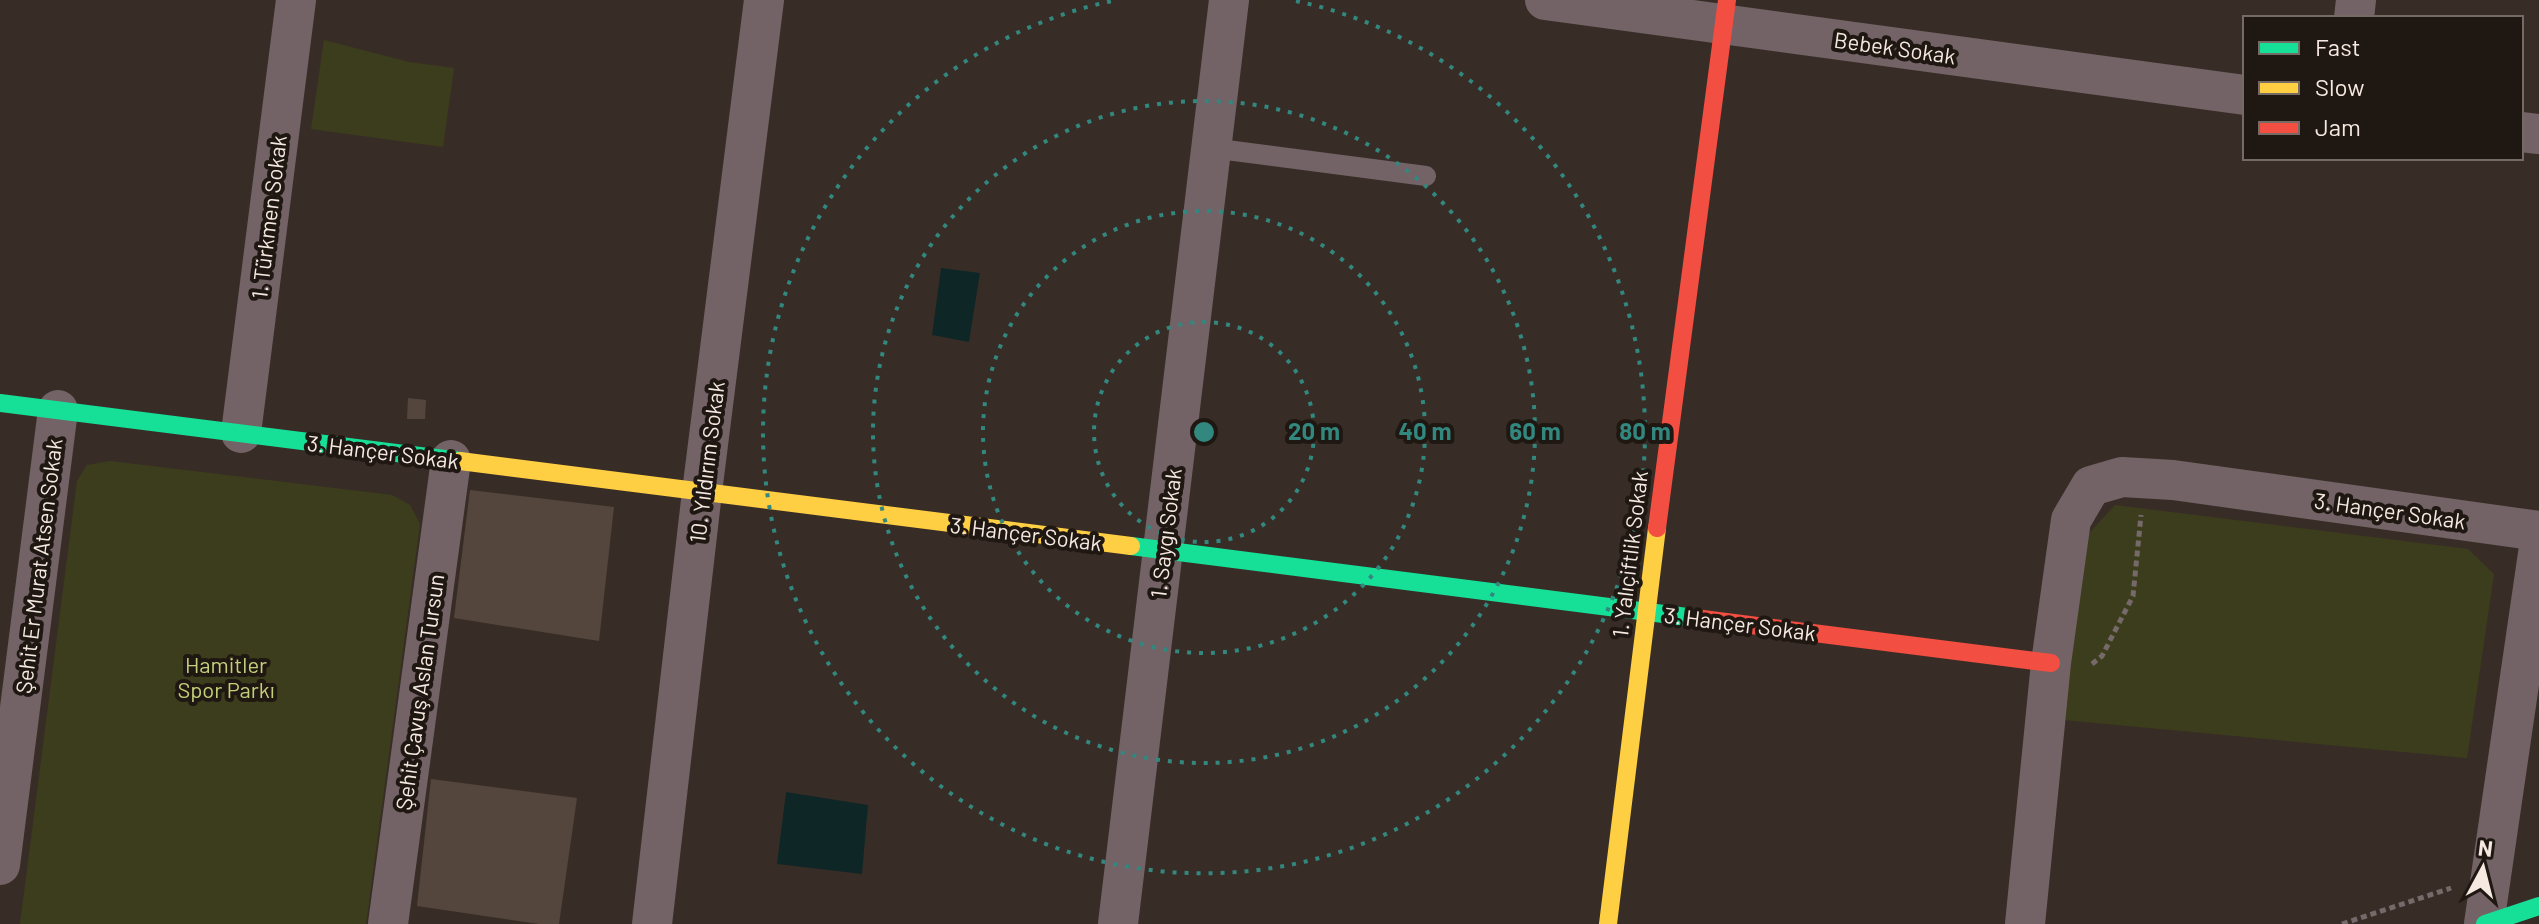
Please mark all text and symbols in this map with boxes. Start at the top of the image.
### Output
legend [2243,16,2523,160]
street label: Bebek Sokak [1833,26,1957,68]
text: Fast [2315,32,2360,61]
text: Slow [2315,72,2364,101]
text: Jam [2315,112,2361,141]
street label: 1. Türkmen Sokak [245,134,291,300]
street label: 10. Yıldırım Sokak [683,380,729,544]
text: 20 m [1288,416,1340,445]
text: 40 m [1398,416,1452,445]
text: 60 m [1509,416,1561,445]
text: 80 m [1619,416,1671,445]
centre of rings [1190,418,1218,446]
street label: 3. Hançer Sokak [306,429,460,473]
street label: Şehit Er Murat Atsen Sokak [9,437,67,695]
street label: 1. Saygı Sokak [1144,467,1186,599]
street label: 1. Yalıçiftlik Sokak [1606,469,1652,639]
street label: 3. Hançer Sokak [2313,487,2467,533]
street label: 3. Hançer Sokak [949,511,1103,555]
street label: Şehit Çavuş Aslan Tursun [390,572,448,812]
street label: 3. Hançer Sokak [1663,601,1817,645]
park label: Hamitler Spor Parkı [177,651,275,702]
north arrow [2443,828,2523,908]
text: N [2477,833,2494,861]

